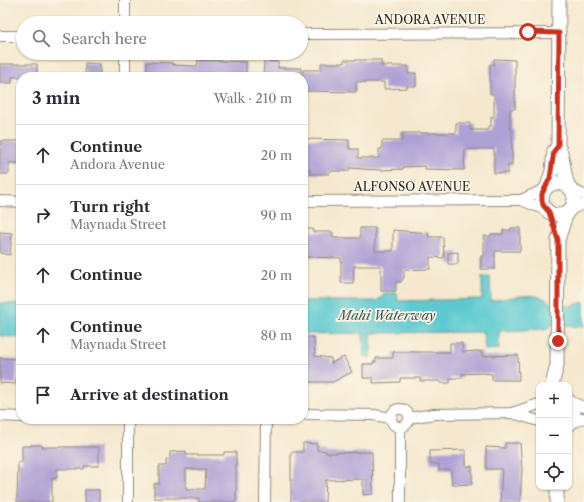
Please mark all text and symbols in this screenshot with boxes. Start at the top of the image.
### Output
street label: ANDORA AVENUE [374,12,485,27]
search box [16,16,308,60]
route start [519,23,537,41]
icon: search [30,27,52,49]
text: Search here [62,29,147,48]
text: 3 min [32,88,81,108]
text: Walk · 210 m [214,90,292,106]
text: Continue [70,137,142,156]
icon: ahead [32,144,54,166]
text: 20 m [261,147,292,163]
text: Andora Avenue [70,156,165,172]
street label: ALFONSO AVENUE [353,179,470,194]
text: Turn right [70,197,150,216]
icon: right [32,204,54,226]
text: 90 m [261,207,292,223]
text: Maynada Street [70,216,167,232]
icon: ahead [32,264,54,286]
text: Continue [70,265,142,284]
text: 20 m [261,267,292,283]
water label: Mahi Waterway [337,307,436,323]
text: Continue [70,317,142,336]
icon: ahead [32,324,54,346]
text: 80 m [260,327,292,343]
route end [549,332,567,350]
text: Maynada Street [70,336,167,352]
map controls [536,382,572,490]
button: + [536,382,572,418]
icon: arrive [32,384,54,406]
text: Arrive at destination [70,385,229,404]
button: − [536,418,572,454]
button: locate [536,454,572,490]

